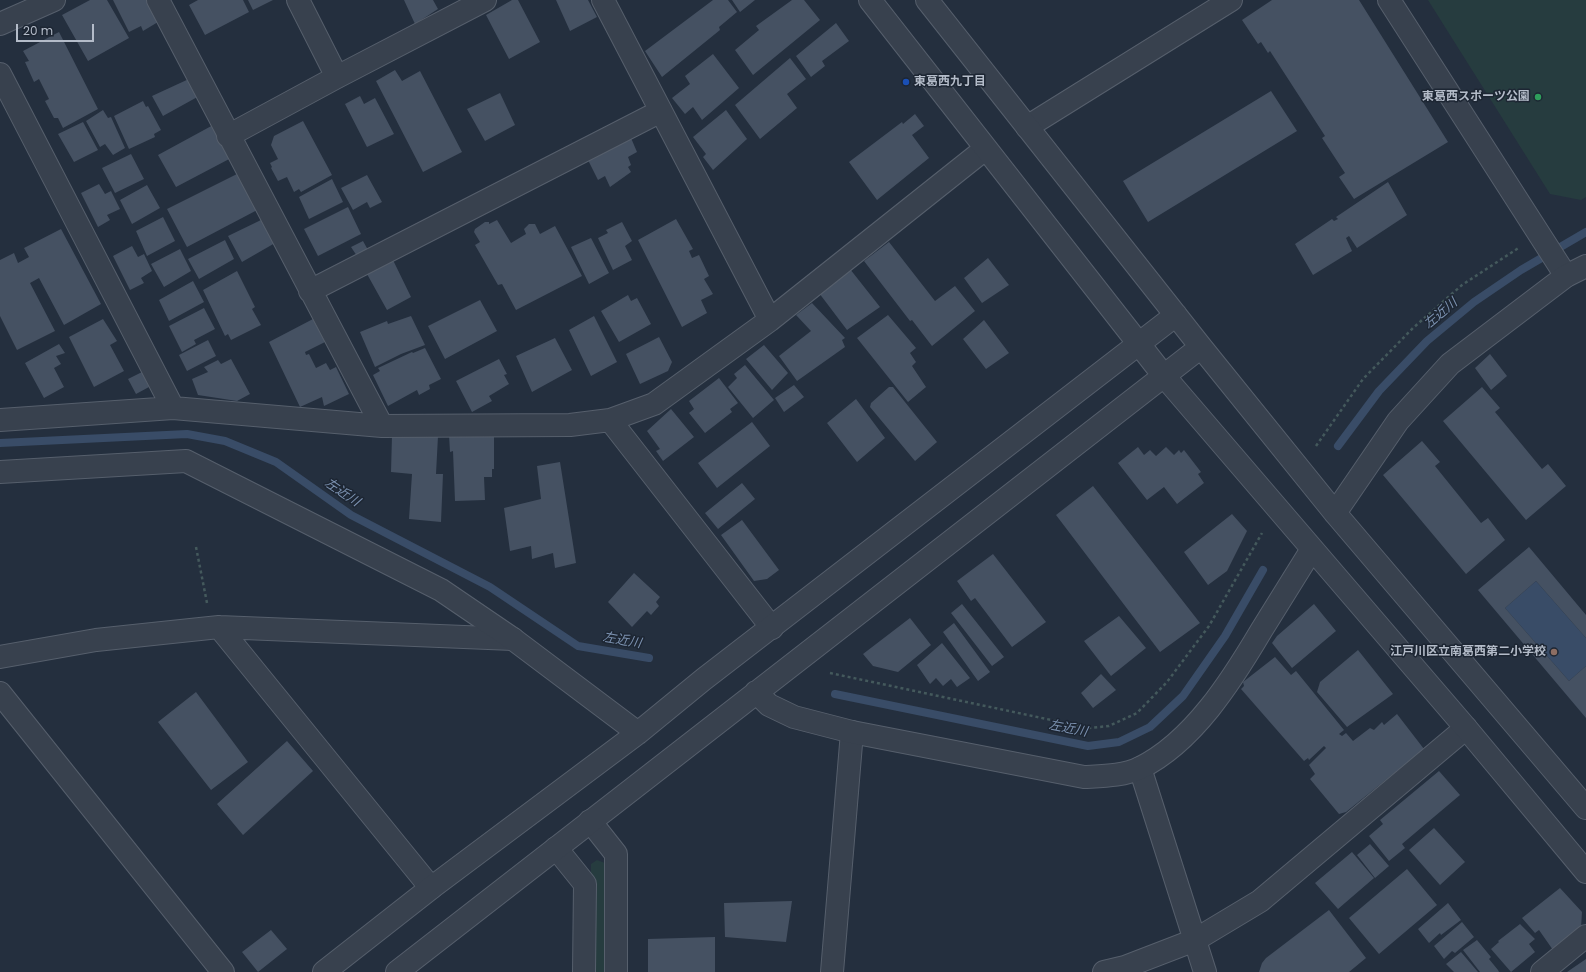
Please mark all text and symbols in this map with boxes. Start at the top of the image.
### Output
scale bar [18,16,96,42]
text: 20 m [23,22,53,39]
place label: 東葛西九丁目 [914,75,986,89]
marker: 東葛西九丁目 [901,77,911,87]
place label: 東葛西スポーツ公園 [1422,90,1530,104]
marker: 東葛西スポーツ公園 [1533,92,1543,102]
water label: 左近川 [1421,295,1461,333]
water label: 左近川 [321,476,363,510]
water label: 左近川 [601,630,643,652]
place label: 江戸川区立南葛西第二小学校 [1390,645,1546,659]
marker: 江戸川区立南葛西第二小学校 [1549,647,1559,657]
water label: 左近川 [1047,718,1089,740]

